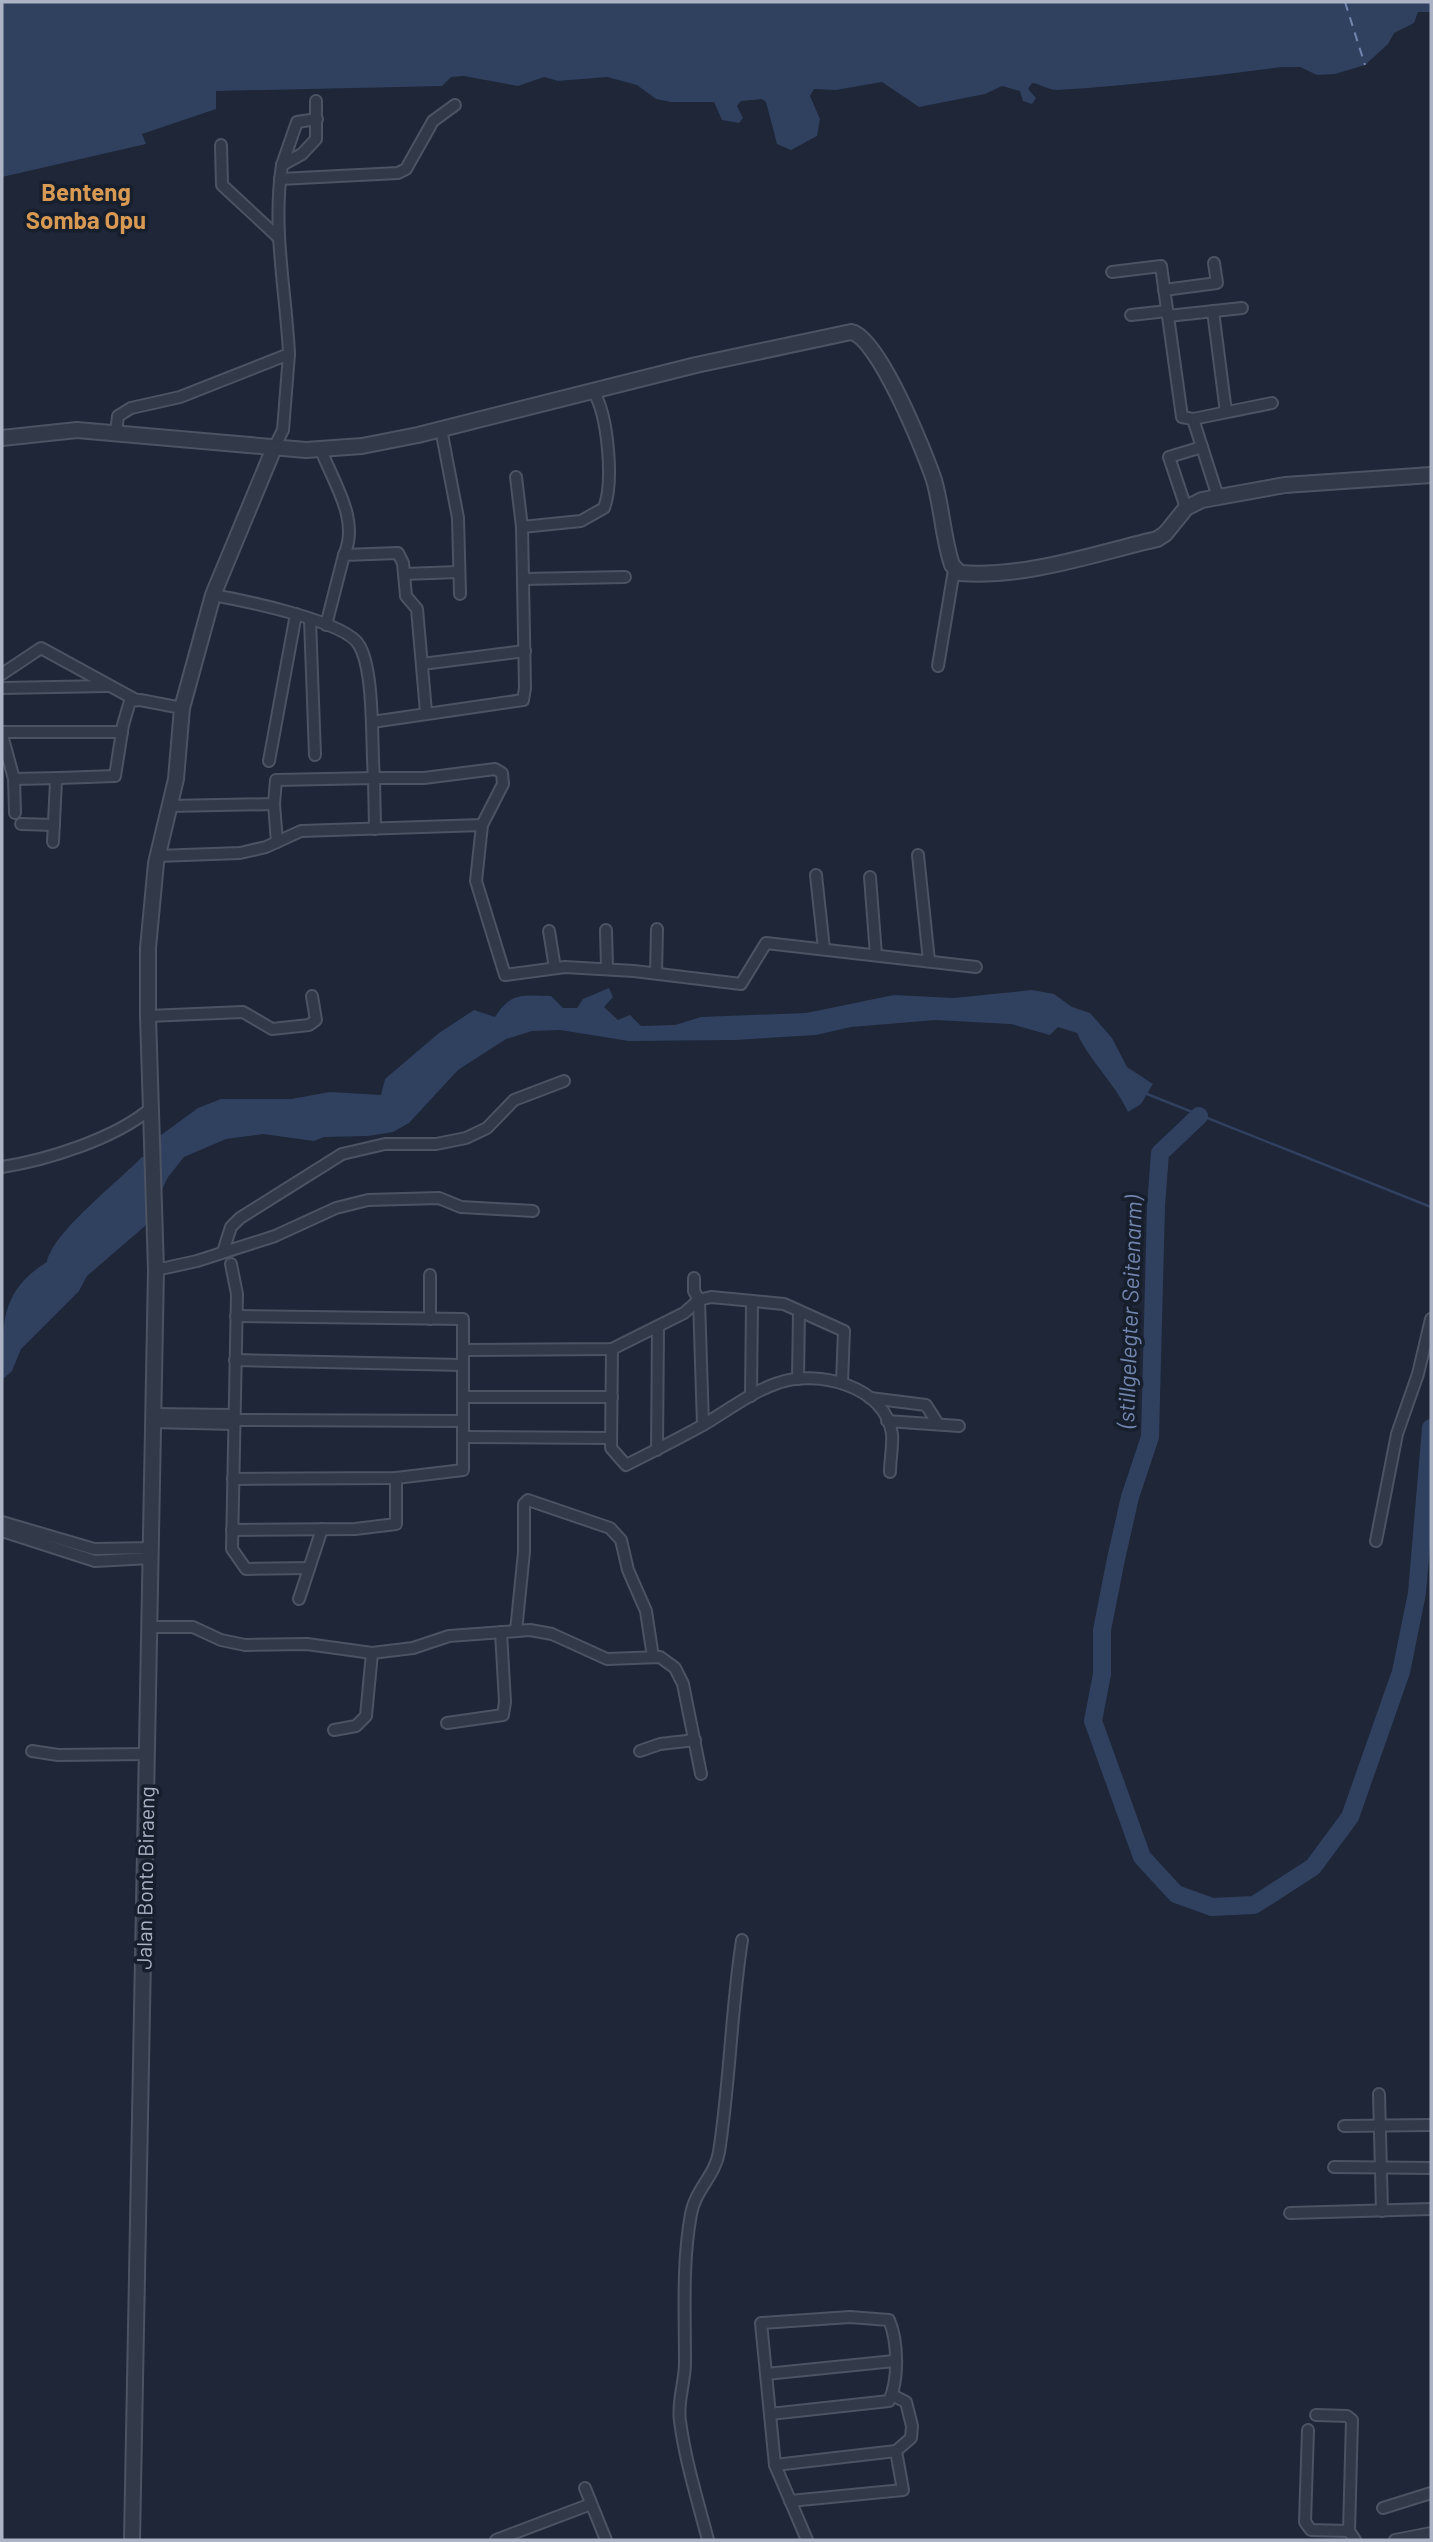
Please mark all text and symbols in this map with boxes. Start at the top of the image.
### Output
district label: Benteng Somba Opu [26,177,146,234]
water label: (stillgelegter Seitenarm) [1111,1194,1147,1429]
street label: Jalan Bonto Biraeng [130,1786,159,1970]

